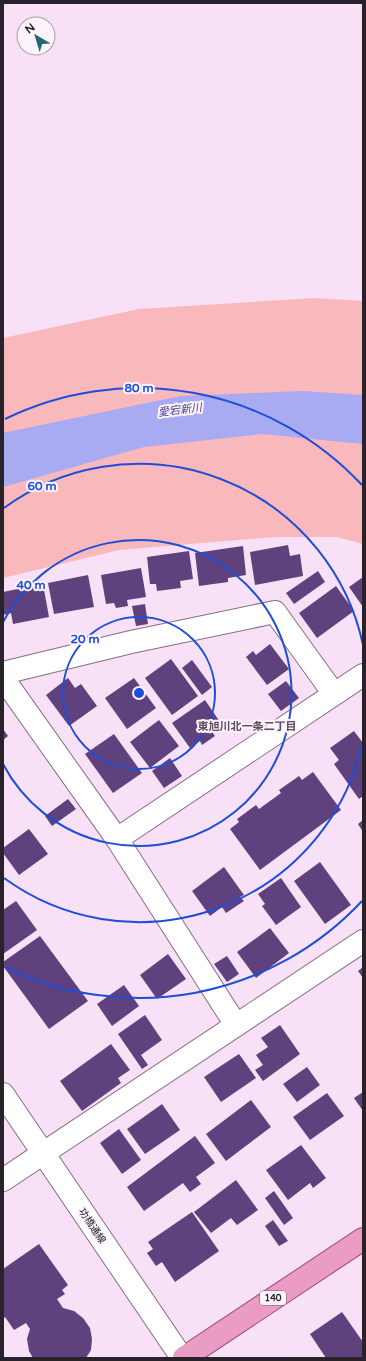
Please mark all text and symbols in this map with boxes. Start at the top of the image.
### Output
north arrow [16,16,56,56]
text: N [23,21,38,36]
text: 80 m [124,381,154,395]
water label: 愛宕新川 [157,401,204,419]
text: 60 m [27,479,57,493]
text: 40 m [16,578,46,592]
text: 20 m [70,632,100,646]
centre of rings [132,686,146,700]
district label: 東旭川北一条二丁目 [198,720,297,733]
street label: 功橋通線 [76,1206,108,1246]
road number: 140 [260,1291,286,1305]

